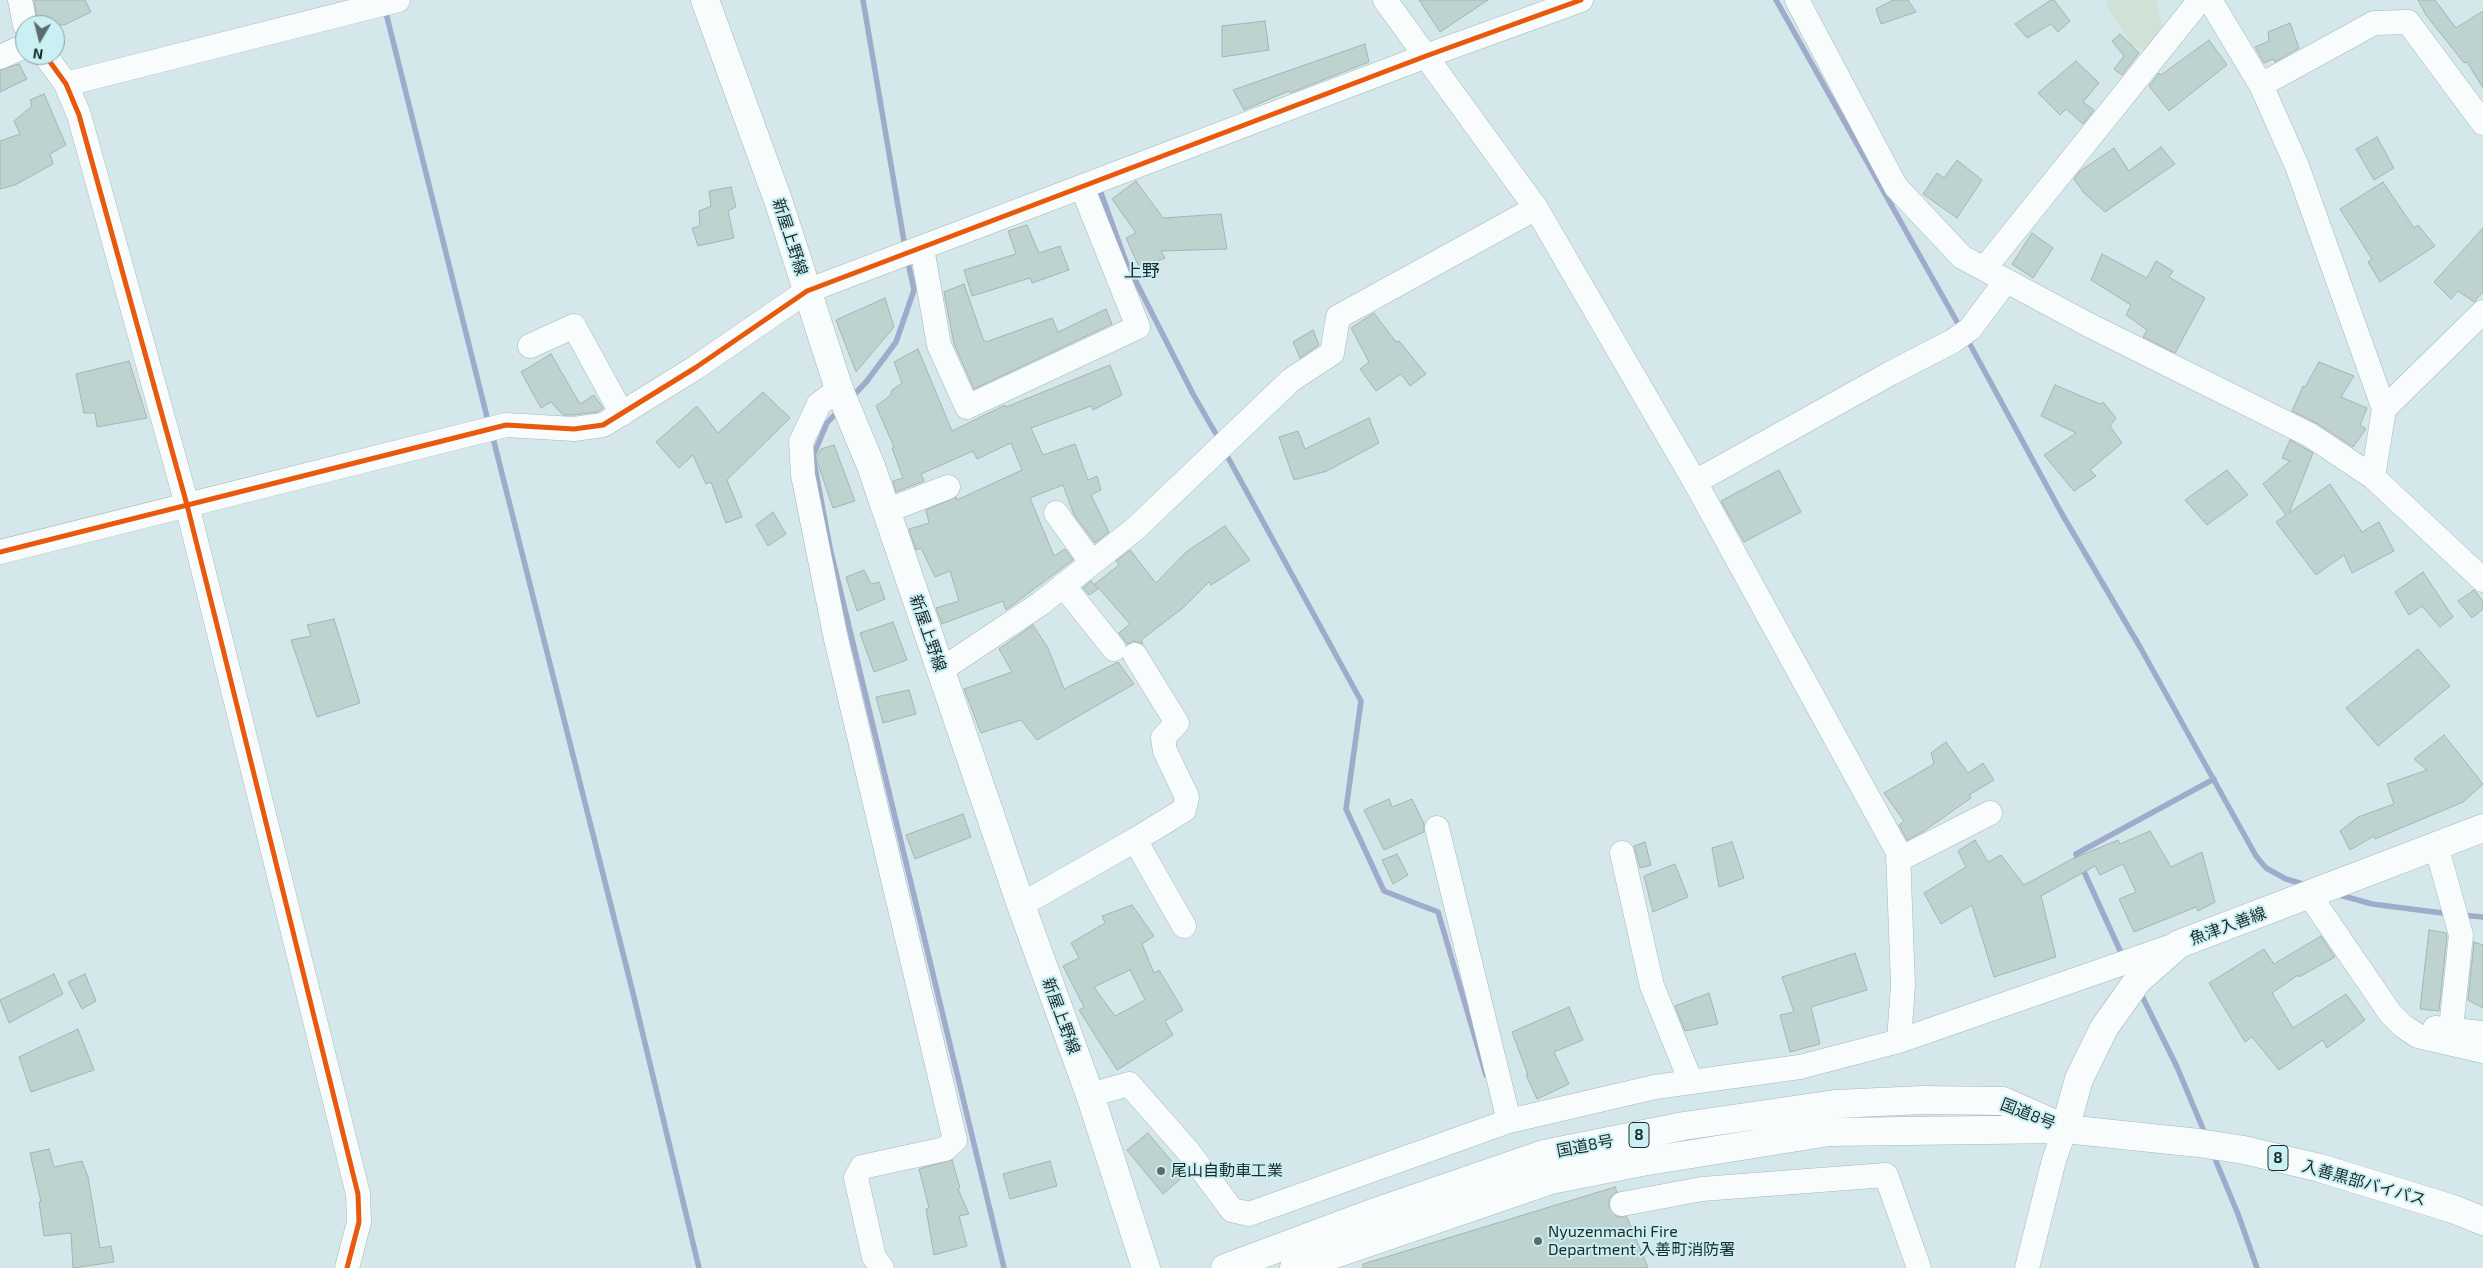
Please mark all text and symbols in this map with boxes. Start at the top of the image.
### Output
north arrow [15,15,65,65]
text: N [32,45,44,63]
street label: 新屋上野線 [769,196,811,278]
district label: 上野 [1124,260,1160,282]
street label: 新屋上野線 [906,592,950,674]
street label: 魚津入善線 [2187,903,2269,949]
street label: 新屋上野線 [1038,975,1084,1057]
street label: 国道8号 [1998,1095,2058,1133]
road number: 8 [1629,1122,1649,1148]
street label: 国道8号 [1555,1131,1615,1161]
road number: 8 [2268,1146,2288,1170]
street label: 入善黒部バイパス [2300,1156,2428,1210]
place label: 尾山自動車工業 [1171,1161,1283,1181]
marker: 尾山自動車工業 [1155,1165,1167,1177]
place label: Nyuzenmachi Fire Department 入善町消防署 [1548,1222,1735,1260]
marker: Nyuzenmachi Fire Department 入善町消防署 [1532,1235,1544,1247]

